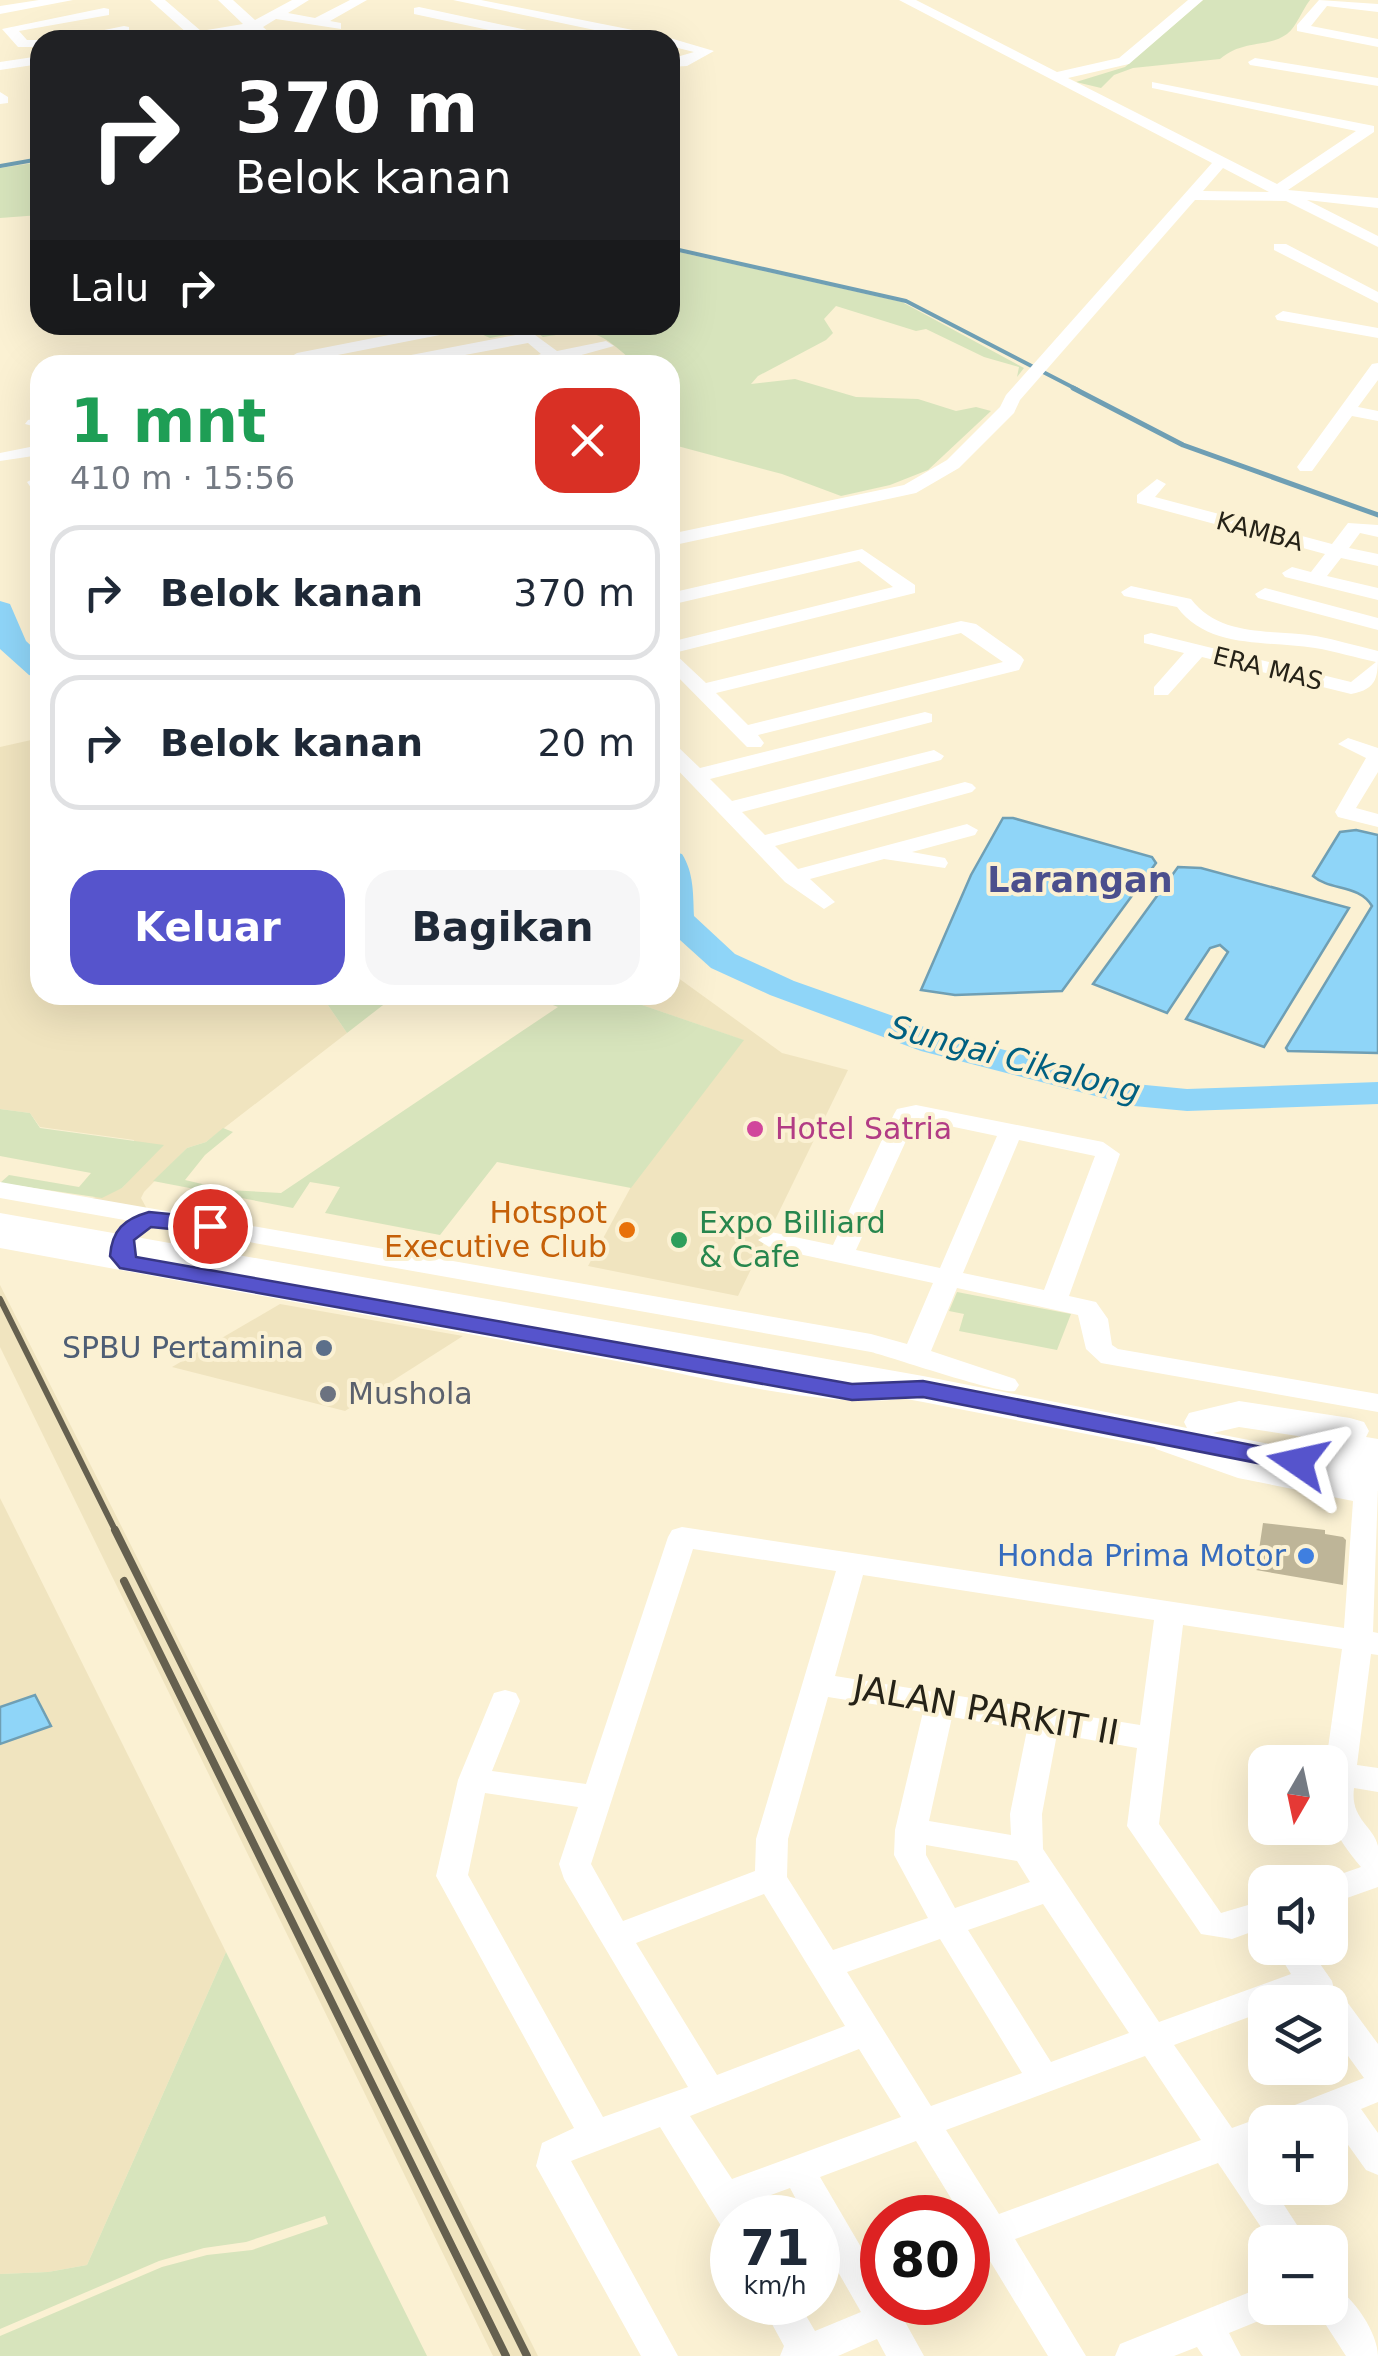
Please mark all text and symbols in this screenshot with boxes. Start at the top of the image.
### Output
text: 370 m [235,67,478,149]
icon: right [70,70,200,200]
text: Belok kanan [235,151,511,204]
icon: right [169,260,224,315]
text: Lalu [70,266,149,310]
text: 1 mnt [70,386,267,456]
button: close [535,388,640,493]
text: 410 m · 15:56 [70,459,295,497]
street label: KAMBA [1213,506,1307,557]
icon: right [75,565,130,620]
text: Belok kanan [160,571,423,615]
text: 370 m [513,571,635,615]
street label: ERA MAS [1210,641,1326,696]
icon: right [75,715,130,770]
text: Belok kanan [160,721,423,765]
text: 20 m [538,721,635,765]
district label: Larangan [987,860,1173,900]
button: Keluar [70,870,345,985]
button: Bagikan [365,870,640,985]
water label: Sungai Cikalong [885,1007,1145,1111]
place label: Hotel Satria [775,1111,952,1146]
marker: Hotel Satria [744,1118,766,1140]
pin [168,1184,253,1269]
place label: Hotspot Executive Club [384,1195,607,1264]
icon: arrive [183,1199,238,1254]
place label: Expo Billiard & Cafe [699,1205,886,1274]
marker: Hotspot Executive Club [616,1219,638,1241]
marker: Expo Billiard & Cafe [668,1229,690,1251]
place label: SPBU Pertamina [62,1330,304,1365]
marker: SPBU Pertamina [313,1337,335,1359]
place label: Mushola [348,1376,473,1411]
marker: Mushola [317,1383,339,1405]
position arrow [1246,1410,1350,1514]
place label: Honda Prima Motor [997,1538,1287,1573]
marker: Honda Prima Motor [1295,1545,1317,1567]
street label: JALAN PARKIT II [848,1667,1122,1753]
north arrow [1248,1745,1348,1845]
map controls [1248,1745,1348,2325]
button: sound [1248,1865,1348,1965]
button: layers [1248,1985,1348,2085]
button: + [1248,2105,1348,2205]
speed limit sign: 80 [860,2195,990,2325]
text: 71 [740,2219,810,2277]
button: − [1248,2225,1348,2325]
text: km/h [743,2271,807,2300]

